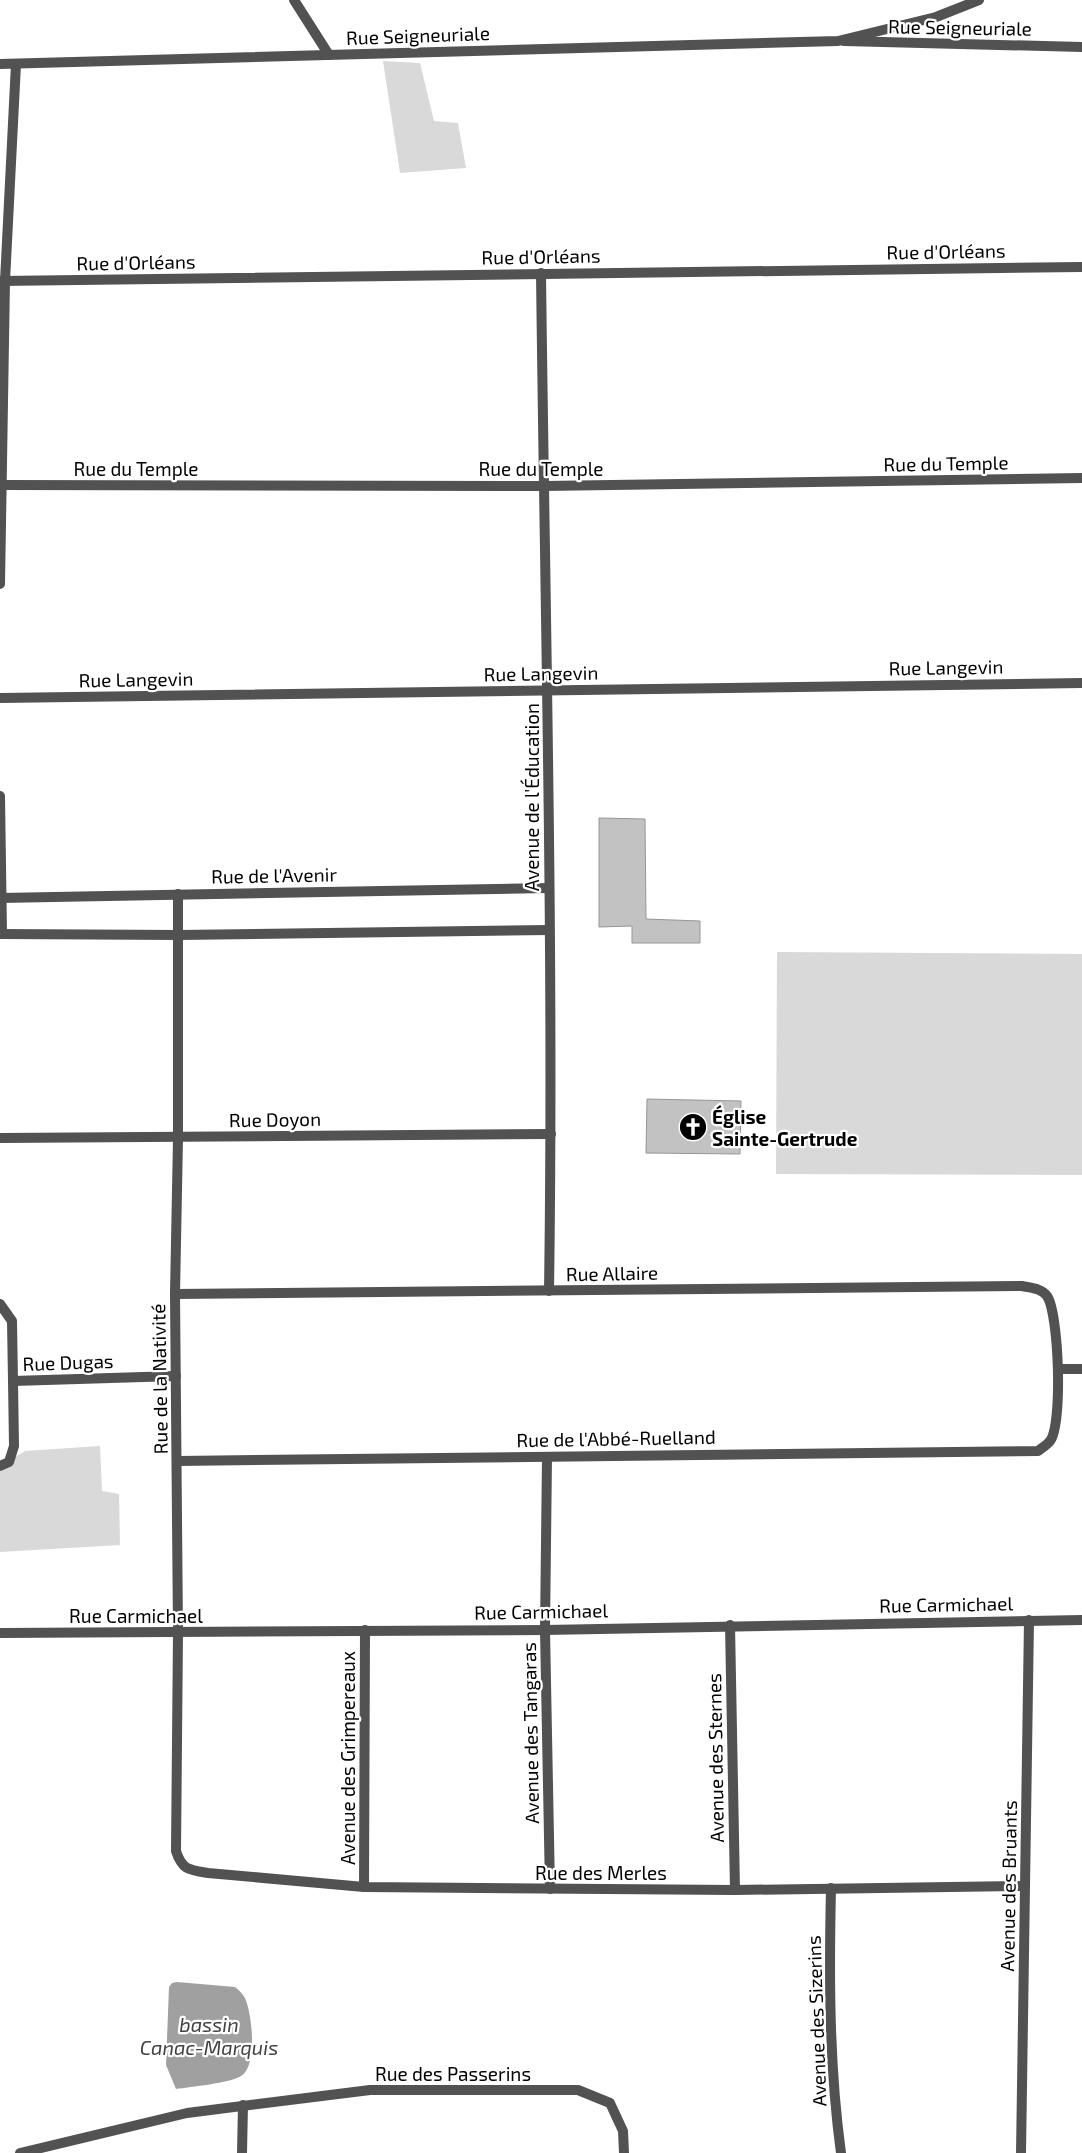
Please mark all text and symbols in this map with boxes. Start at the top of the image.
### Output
street label: Rue Seigneuriale [888,14,1032,40]
street label: Rue Seigneuriale [346,21,490,49]
street label: Rue d'Orléans [886,238,1006,264]
street label: Rue d'Orléans [481,243,601,269]
street label: Rue d'Orléans [76,249,196,275]
street label: Rue du Temple [883,450,1009,476]
street label: Rue du Temple [73,457,199,480]
street label: Rue du Temple [478,457,604,480]
street label: Rue Langevin [888,655,1004,679]
street label: Rue Langevin [483,661,599,685]
street label: Rue Langevin [78,667,194,691]
street label: Avenue de l'Éducation [520,703,543,891]
street label: Rue de l'Avenir [211,862,337,888]
place label: Église Sainte-Gertrude [712,1104,858,1150]
street label: Rue Doyon [229,1107,321,1131]
church icon: Église Sainte-Gertrude [678,1112,708,1142]
street label: Rue Allaire [566,1261,658,1285]
street label: Rue de la Nativité [146,1303,172,1455]
street label: Rue Dugas [22,1349,114,1375]
street label: Rue de l'Abbé-Ruelland [516,1425,716,1451]
street label: Rue Carmichael [879,1591,1013,1617]
street label: Rue Carmichael [474,1598,608,1624]
street label: Rue Carmichael [69,1604,203,1627]
street label: Avenue des Tangaras [517,1642,543,1824]
street label: Avenue des Grimpereaux [336,1651,359,1865]
street label: Avenue des Sternes [702,1673,728,1843]
street label: Avenue des Bruants [995,1800,1021,1972]
street label: Rue des Merles [535,1861,667,1884]
street label: Avenue des Sizerins [802,1935,830,2107]
water label: bassin Canac-Marquis [140,2012,278,2059]
street label: Rue des Passerins [375,2062,531,2085]

